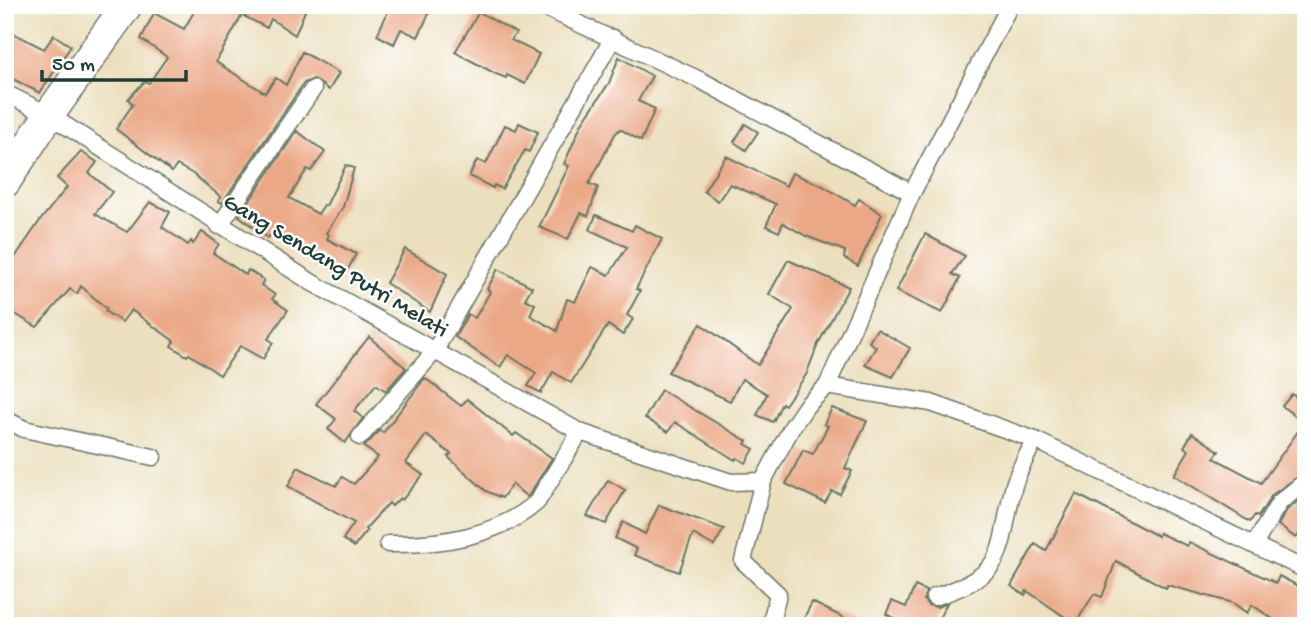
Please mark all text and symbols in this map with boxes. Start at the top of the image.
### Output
scale bar [42,38,186,82]
text: 50 m [52,54,95,79]
street label: Gang Sendang Putri Melati [218,189,452,345]

